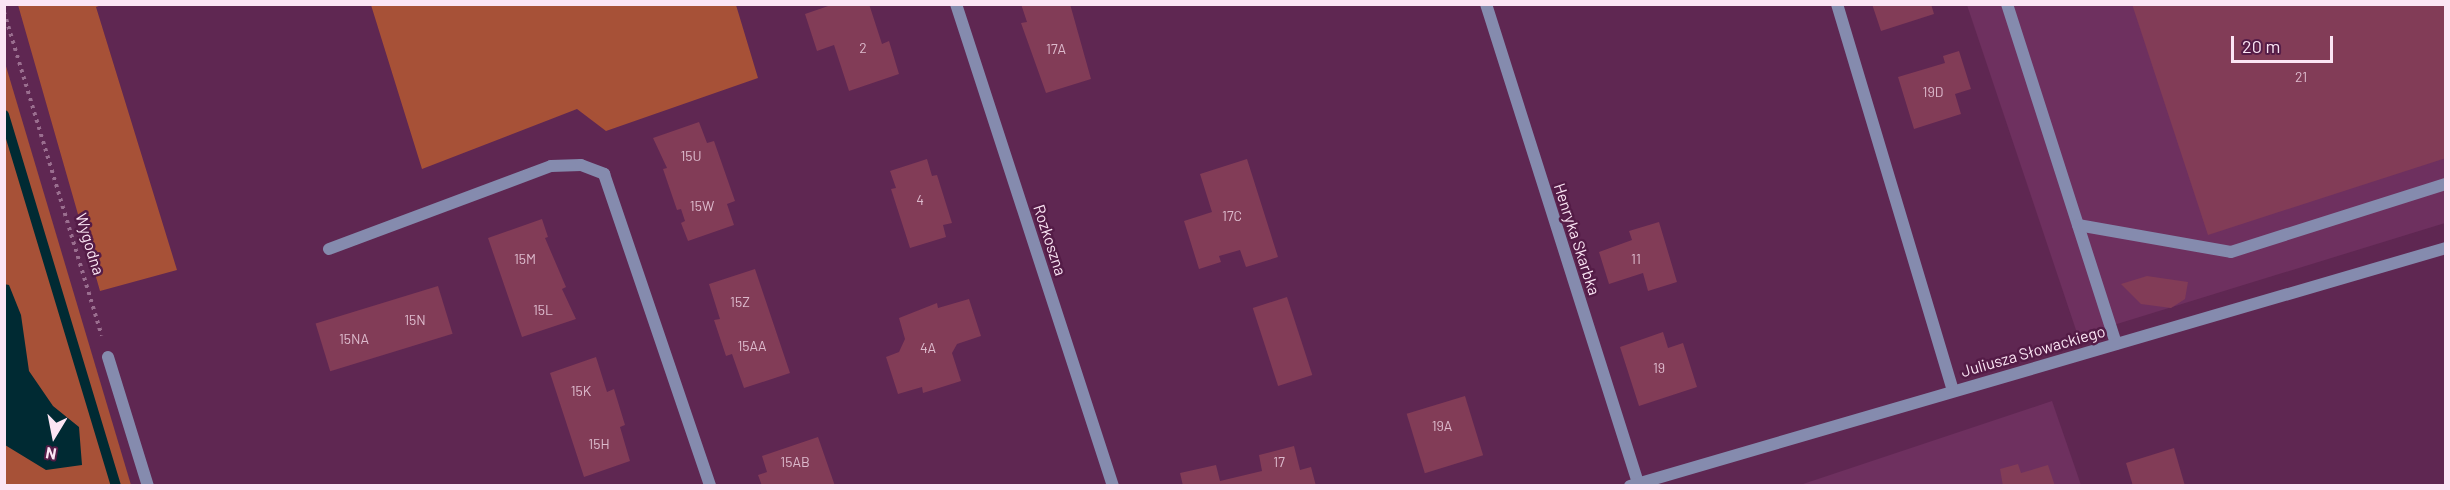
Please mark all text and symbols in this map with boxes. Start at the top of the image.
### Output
scale bar [2234,24,2336,62]
text: 20 m [2242,35,2280,57]
house number: 2 [859,40,867,56]
house number: 17A [1046,41,1066,57]
house number: 21 [2295,69,2307,85]
house number: 19D [1923,84,1943,100]
house number: 15U [680,148,702,164]
street label: Henryka Skarbka [1550,181,1604,297]
house number: 4 [916,192,924,208]
house number: 15W [690,198,714,214]
street label: Rozkoszna [1029,202,1071,278]
house number: 17C [1222,208,1242,224]
street label: Wygodna [72,211,108,277]
house number: 15M [514,251,536,267]
house number: 11 [1631,251,1641,267]
house number: 15Z [730,294,750,310]
house number: 15L [533,302,553,318]
house number: 15N [404,312,426,328]
street label: Juliusza Słowackiego [1959,321,2107,381]
house number: 15NA [339,331,369,347]
house number: 15AA [737,338,767,354]
house number: 4A [920,340,936,356]
house number: 19 [1653,360,1665,376]
house number: 15K [571,383,591,399]
north arrow [24,406,84,466]
house number: 19A [1432,418,1452,434]
house number: 15H [588,436,610,452]
text: N [44,444,58,464]
house number: 15AB [780,454,810,470]
house number: 17 [1273,454,1285,470]

